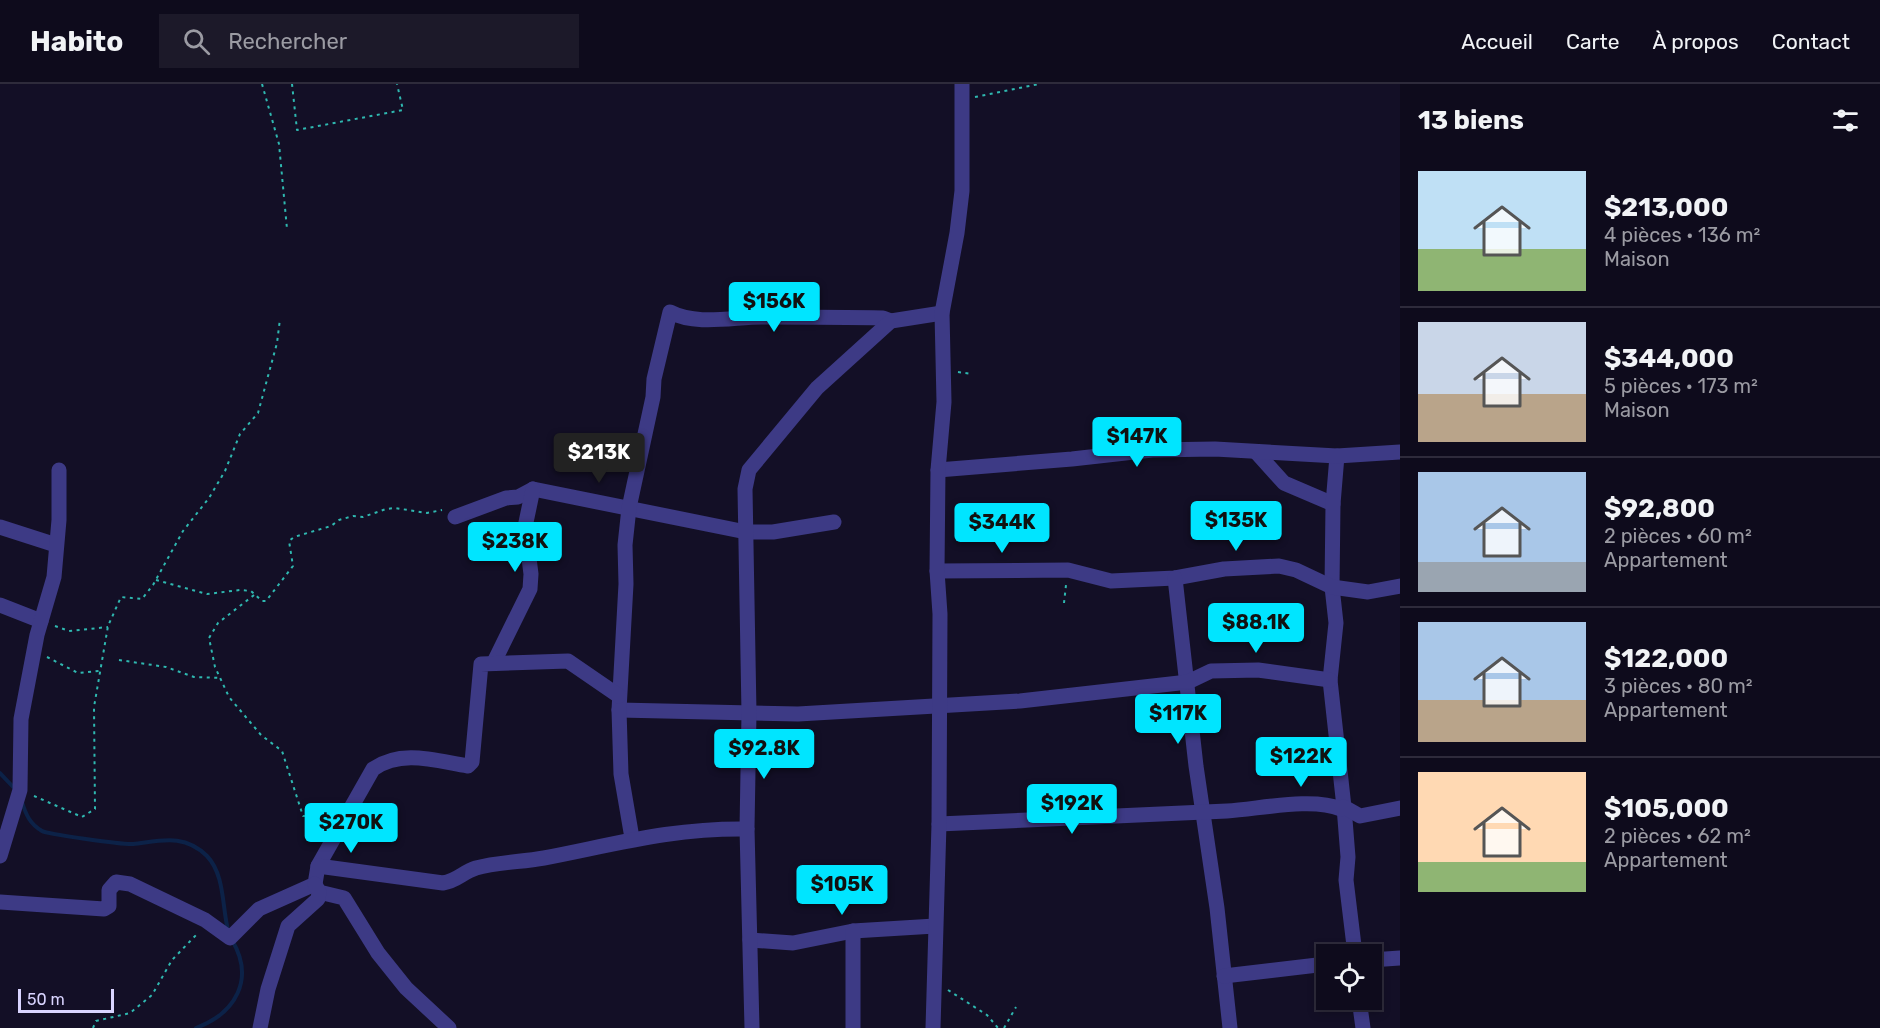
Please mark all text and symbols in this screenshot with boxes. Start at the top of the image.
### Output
search box [159,14,579,68]
text: Habito [30,25,123,58]
icon: search [180,25,213,58]
text: Rechercher [228,28,347,55]
text: Accueil [1461,29,1533,54]
text: Carte [1566,29,1619,54]
text: À propos [1652,29,1739,54]
text: Contact [1772,29,1850,54]
icon: filters [1829,104,1862,137]
text: 13 biens [1418,105,1524,136]
text: $213,000 [1604,192,1728,223]
icon: home [1466,195,1538,267]
text: 4 pièces · 136 m² [1604,223,1760,247]
text: Maison [1604,247,1670,271]
pin: $156K [732,282,816,333]
text: $156K [743,289,805,313]
text: $344,000 [1604,343,1734,374]
icon: home [1466,346,1538,418]
text: 5 pièces · 173 m² [1604,374,1758,398]
text: Maison [1604,398,1670,422]
pin: $147K [1095,417,1179,468]
text: $147K [1106,424,1168,448]
pin: $213K [557,433,641,484]
text: $213K [568,440,630,464]
text: $92,800 [1604,493,1715,524]
icon: home [1466,496,1538,568]
pin: $135K [1194,501,1278,552]
pin: $344K [960,503,1044,554]
text: $135K [1205,508,1267,532]
text: $344K [968,510,1036,534]
pin: $238K [473,522,557,573]
text: 2 pièces · 60 m² [1604,524,1752,548]
text: $238K [482,529,548,553]
text: Appartement [1604,548,1728,572]
pin: $88.1K [1207,603,1305,654]
text: $88.1K [1222,610,1290,634]
text: $122,000 [1604,643,1728,674]
icon: home [1466,646,1538,718]
text: 3 pièces · 80 m² [1604,674,1753,698]
pin: $117K [1136,694,1220,745]
text: Appartement [1604,698,1728,722]
text: $117K [1149,701,1207,725]
pin: $92.8K [715,729,813,780]
text: $92.8K [728,736,800,760]
pin: $122K [1259,737,1343,788]
text: $122K [1270,744,1332,768]
pin: $192K [1030,784,1114,835]
text: $192K [1041,791,1103,815]
text: $105,000 [1604,793,1729,824]
icon: home [1466,796,1538,868]
pin: $270K [309,803,393,854]
text: $270K [319,810,383,834]
text: 2 pièces · 62 m² [1604,824,1751,848]
text: Appartement [1604,848,1728,872]
pin: $105K [800,865,884,916]
text: $105K [810,872,874,896]
map controls [1316,944,1382,1010]
button: locate [1316,944,1382,1010]
scale bar [18,986,114,1014]
text: 50 m [27,990,65,1009]

